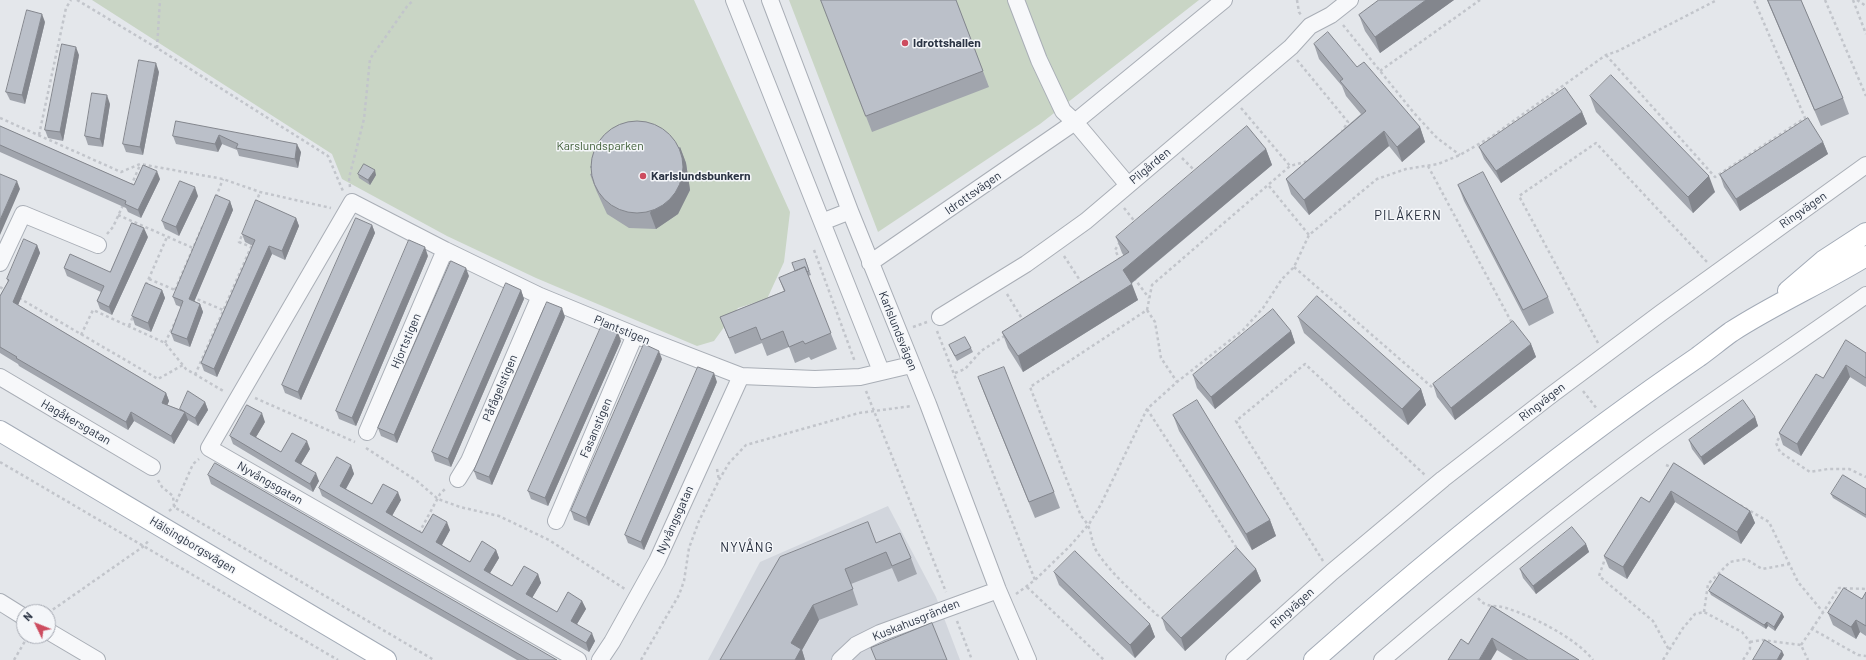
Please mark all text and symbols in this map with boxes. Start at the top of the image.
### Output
place label: Idrottshallen [913,36,981,50]
marker: Idrottshallen [900,38,910,48]
park label: Karslundsparken [556,139,644,153]
street label: Pilgården [1127,145,1173,187]
street label: Idrottsvägen [942,168,1004,218]
place label: Karlslundsbunkern [651,169,751,183]
marker: Karlslundsbunkern [638,171,648,181]
street label: Ringvägen [1777,189,1829,231]
district label: PILÅKERN [1374,208,1442,224]
street label: Karlslundsvägen [875,289,921,373]
street label: Hjortstigen [388,311,424,371]
street label: Plantstigen [592,312,652,348]
street label: Påfågelstigen [479,352,521,424]
street label: Ringvägen [1516,380,1568,424]
street label: Hagåkersgatan [39,396,113,448]
street label: Fasanstigen [577,396,615,460]
street label: Nyvångsgatan [235,458,305,508]
street label: Nyvångsgatan [653,484,697,556]
street label: Hälsingborgsvägen [147,513,239,577]
district label: NYVÅNG [720,540,774,556]
street label: Ringvägen [1267,584,1317,632]
street label: Kuskahusgränden [870,596,962,644]
north arrow [16,604,56,644]
text: N [20,609,35,623]

